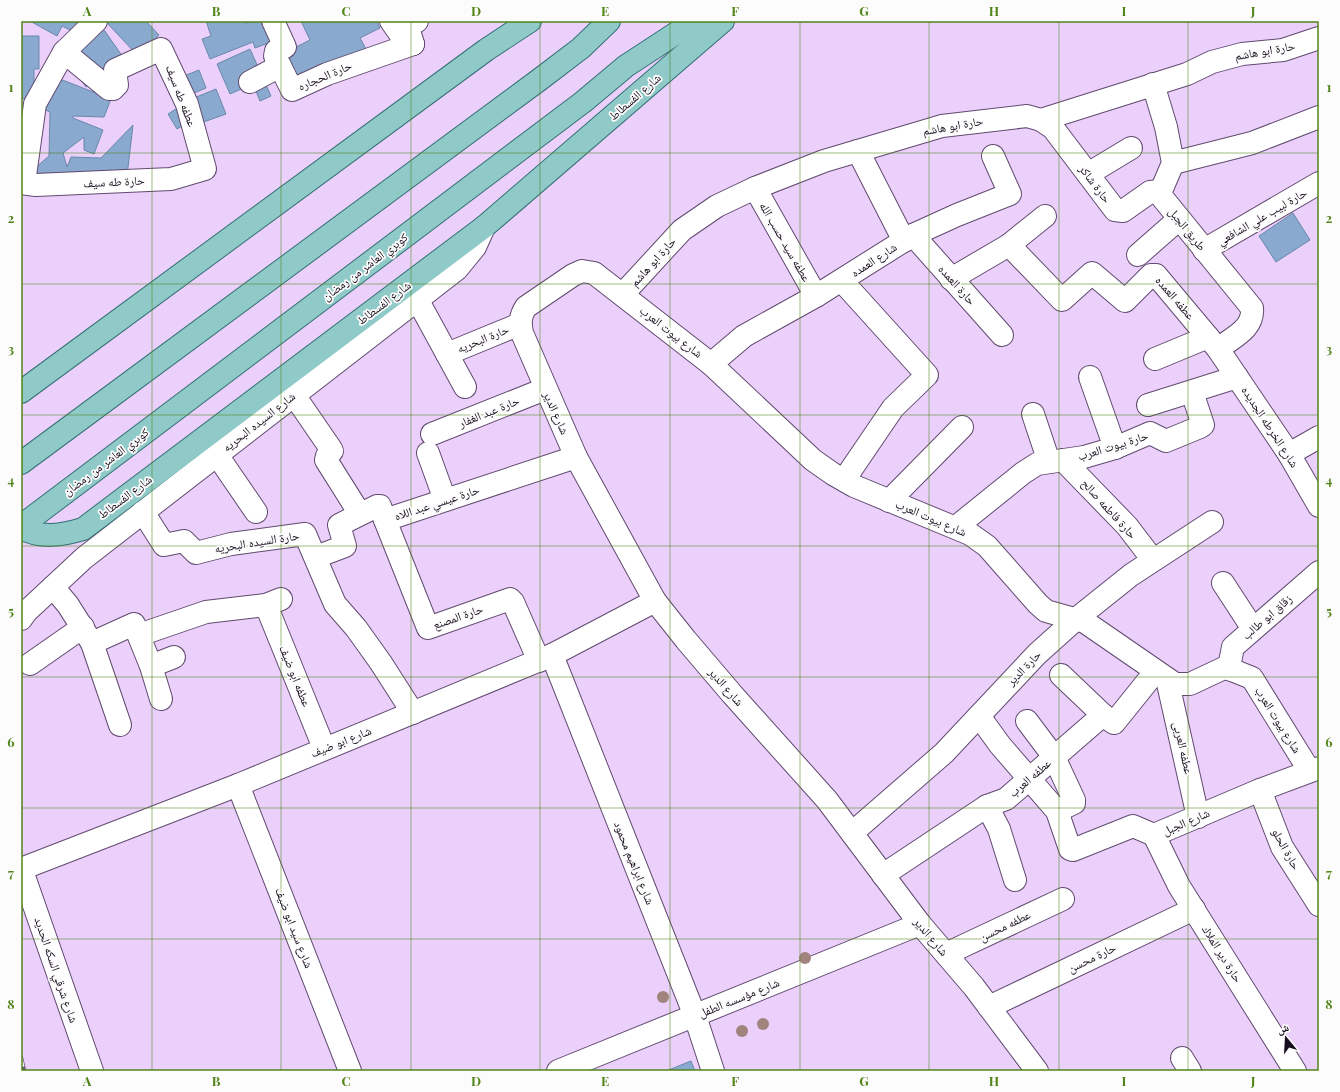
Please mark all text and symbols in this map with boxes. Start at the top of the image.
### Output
text: A [82,2,92,19]
text: B [212,2,221,19]
text: C [341,2,351,19]
text: D [471,2,481,19]
text: E [601,2,609,19]
text: F [731,2,739,19]
text: G [859,2,869,19]
text: H [989,2,999,19]
text: I [1122,2,1127,19]
text: J [1250,2,1256,19]
street label: حارة ابو هاشم [1233,37,1297,64]
street label: حارة الحجاره [295,56,354,94]
street label: عطفه طه سيف [163,62,201,129]
street label: شارع الفسطاط [605,69,664,124]
text: 1 [9,78,14,95]
text: 1 [1327,78,1332,95]
street label: حارة ابو هاشم [921,112,985,139]
street label: حارة شاكر [1076,160,1116,206]
street label: حارة طه سيف [83,171,145,191]
street label: حارة لبيب علي الشافعي [1214,184,1311,251]
street label: عطفه سيد حسب الله [756,199,815,285]
street label: طريق الجبل [1165,203,1210,254]
text: 2 [8,209,15,226]
text: 2 [1326,209,1333,226]
street label: كوبري العاشر من رمضان [318,229,412,306]
street label: حارة ابو هاشم [626,233,680,290]
street label: شارع العمده [847,238,900,281]
street label: حارة العمده [935,261,980,308]
street label: عطفه العمده [1152,272,1199,322]
street label: شارع الفسطاط [353,277,414,329]
street label: شارع بيوت العرب [636,302,706,362]
street label: حارة البحريه [454,320,511,356]
text: 3 [8,340,14,357]
text: 3 [1326,340,1332,357]
street label: شارع الخرطه الجديده [1238,383,1303,471]
street label: شارع الدير [539,387,574,437]
street label: شارع السيده البحريه [219,388,299,455]
street label: حارة عبد الغفار [455,392,522,431]
street label: كوبري العاشر من رمضان [59,424,153,501]
street label: حارة بيوت العرب [1075,427,1150,464]
text: 4 [8,471,15,488]
street label: شارع الفسطاط [94,471,155,523]
text: 4 [1326,471,1333,488]
street label: حارة فاطمه صالح [1079,475,1141,542]
street label: حارة عيسي عبد اللاه [392,481,483,526]
street label: شارع بيوت العرب [893,495,969,540]
street label: حارة السيده البحريه [213,526,301,556]
street label: زقاق ابو طالب [1238,590,1295,643]
street label: حارة المصنع [430,600,485,632]
text: 5 [8,602,14,619]
text: 5 [1326,602,1332,619]
street label: عطفه ابو ضيف [276,643,316,709]
street label: حارة الدير [1002,646,1044,689]
street label: شارع الدير [704,663,748,710]
street label: شارع بيوت العرب [1251,683,1306,756]
street label: عطفه العربى [1170,720,1198,776]
street label: شارع ابو ضيف [308,722,374,761]
text: 6 [7,733,15,750]
text: 6 [1325,733,1333,750]
street label: عطفه العرب [1005,754,1054,800]
street label: شارع الجبل [1160,804,1212,839]
street label: شارع ابراهيم محمود [610,819,659,907]
street label: حارة الحلو [1269,825,1305,872]
text: 7 [8,864,14,881]
text: 7 [1326,864,1332,881]
street label: شارع سيد ابو ضيف [271,885,318,971]
street label: عطفه محسن [976,906,1033,944]
street label: شارع الدير [909,913,953,960]
street label: شارع شرقي السكه الحديد [28,915,83,1026]
street label: حارة دير الملاك [1199,922,1247,985]
street label: حارة محسن [1065,938,1119,976]
street label: شارع مؤسسه الطفل [696,974,782,1021]
text: 8 [7,995,15,1012]
text: 8 [1325,995,1333,1012]
north arrow [1266,1018,1306,1058]
text: ش [1275,1019,1291,1038]
text: A [82,1072,92,1089]
text: B [212,1072,221,1089]
text: C [341,1072,351,1089]
text: D [471,1072,481,1089]
text: E [601,1072,609,1089]
text: F [731,1072,739,1089]
text: G [859,1072,869,1089]
text: H [989,1072,999,1089]
text: I [1122,1072,1127,1089]
text: J [1250,1072,1256,1089]

